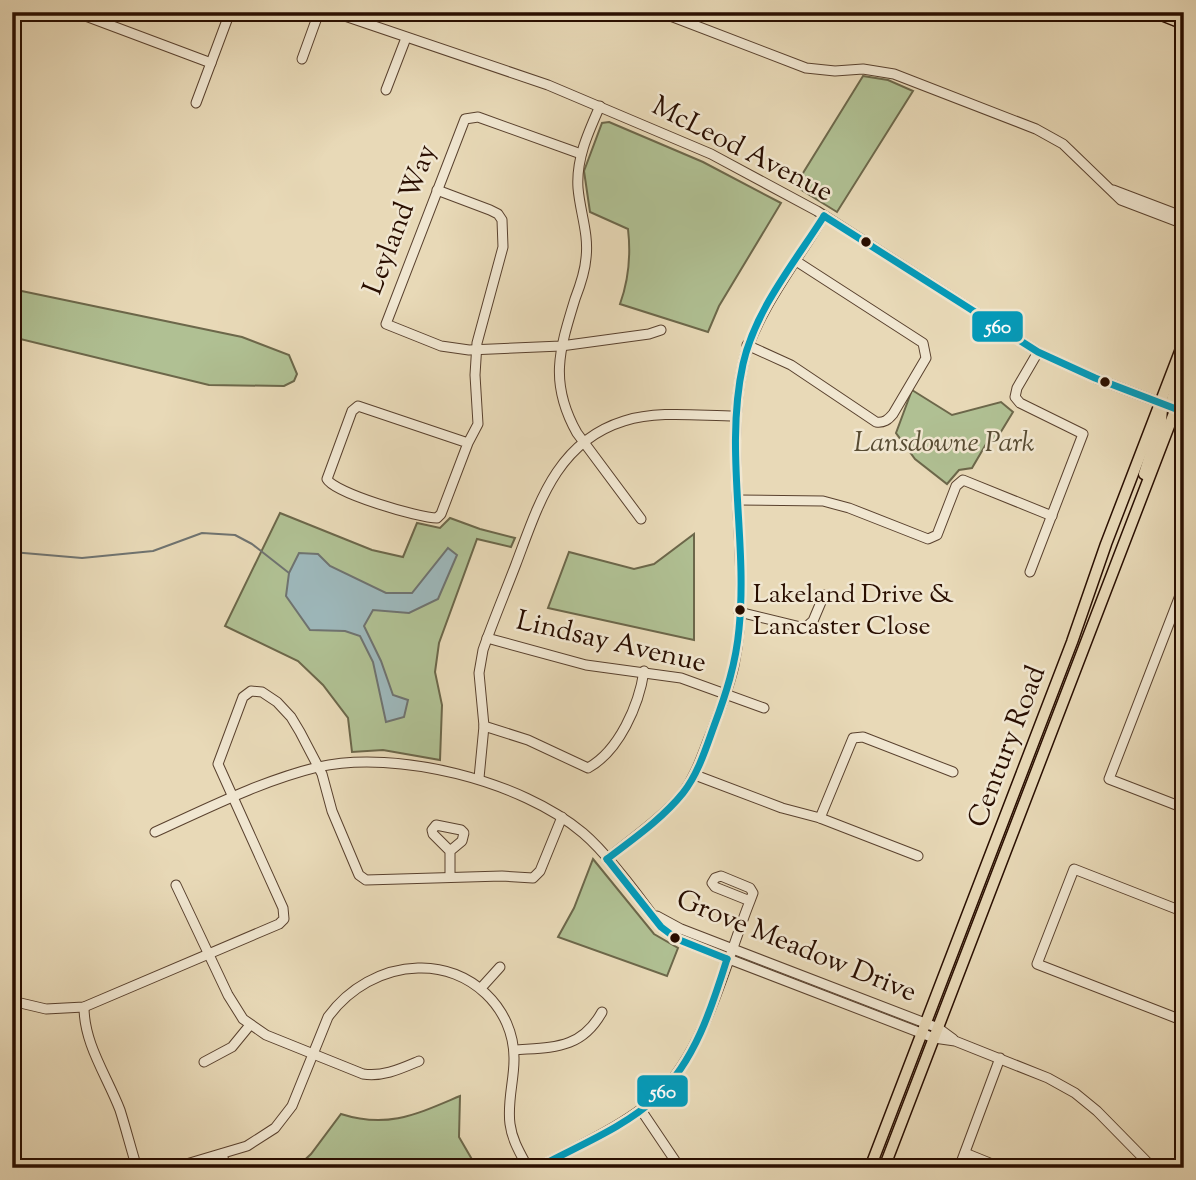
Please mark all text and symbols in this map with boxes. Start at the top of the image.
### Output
street label: McLeod Avenue [644,87,840,213]
street label: Leyland Way [354,139,448,301]
unlabelled marker [859,235,873,249]
line badge: 560 [971,310,1024,343]
text: 560 [983,315,1011,342]
unlabelled marker [1098,375,1112,389]
park label: Lansdowne Park [854,424,1035,464]
place label: Lakeland Drive & Lancaster Close [753,577,954,646]
street label: Lindsay Avenue [512,602,710,684]
marker: Lakeland Drive & Lancaster Close [733,603,747,617]
street label: Century Road [959,660,1057,834]
street label: Grove Meadow Drive [670,881,922,1013]
unlabelled marker [668,931,682,945]
line badge: 560 [636,1074,689,1108]
text: 560 [648,1080,676,1107]

